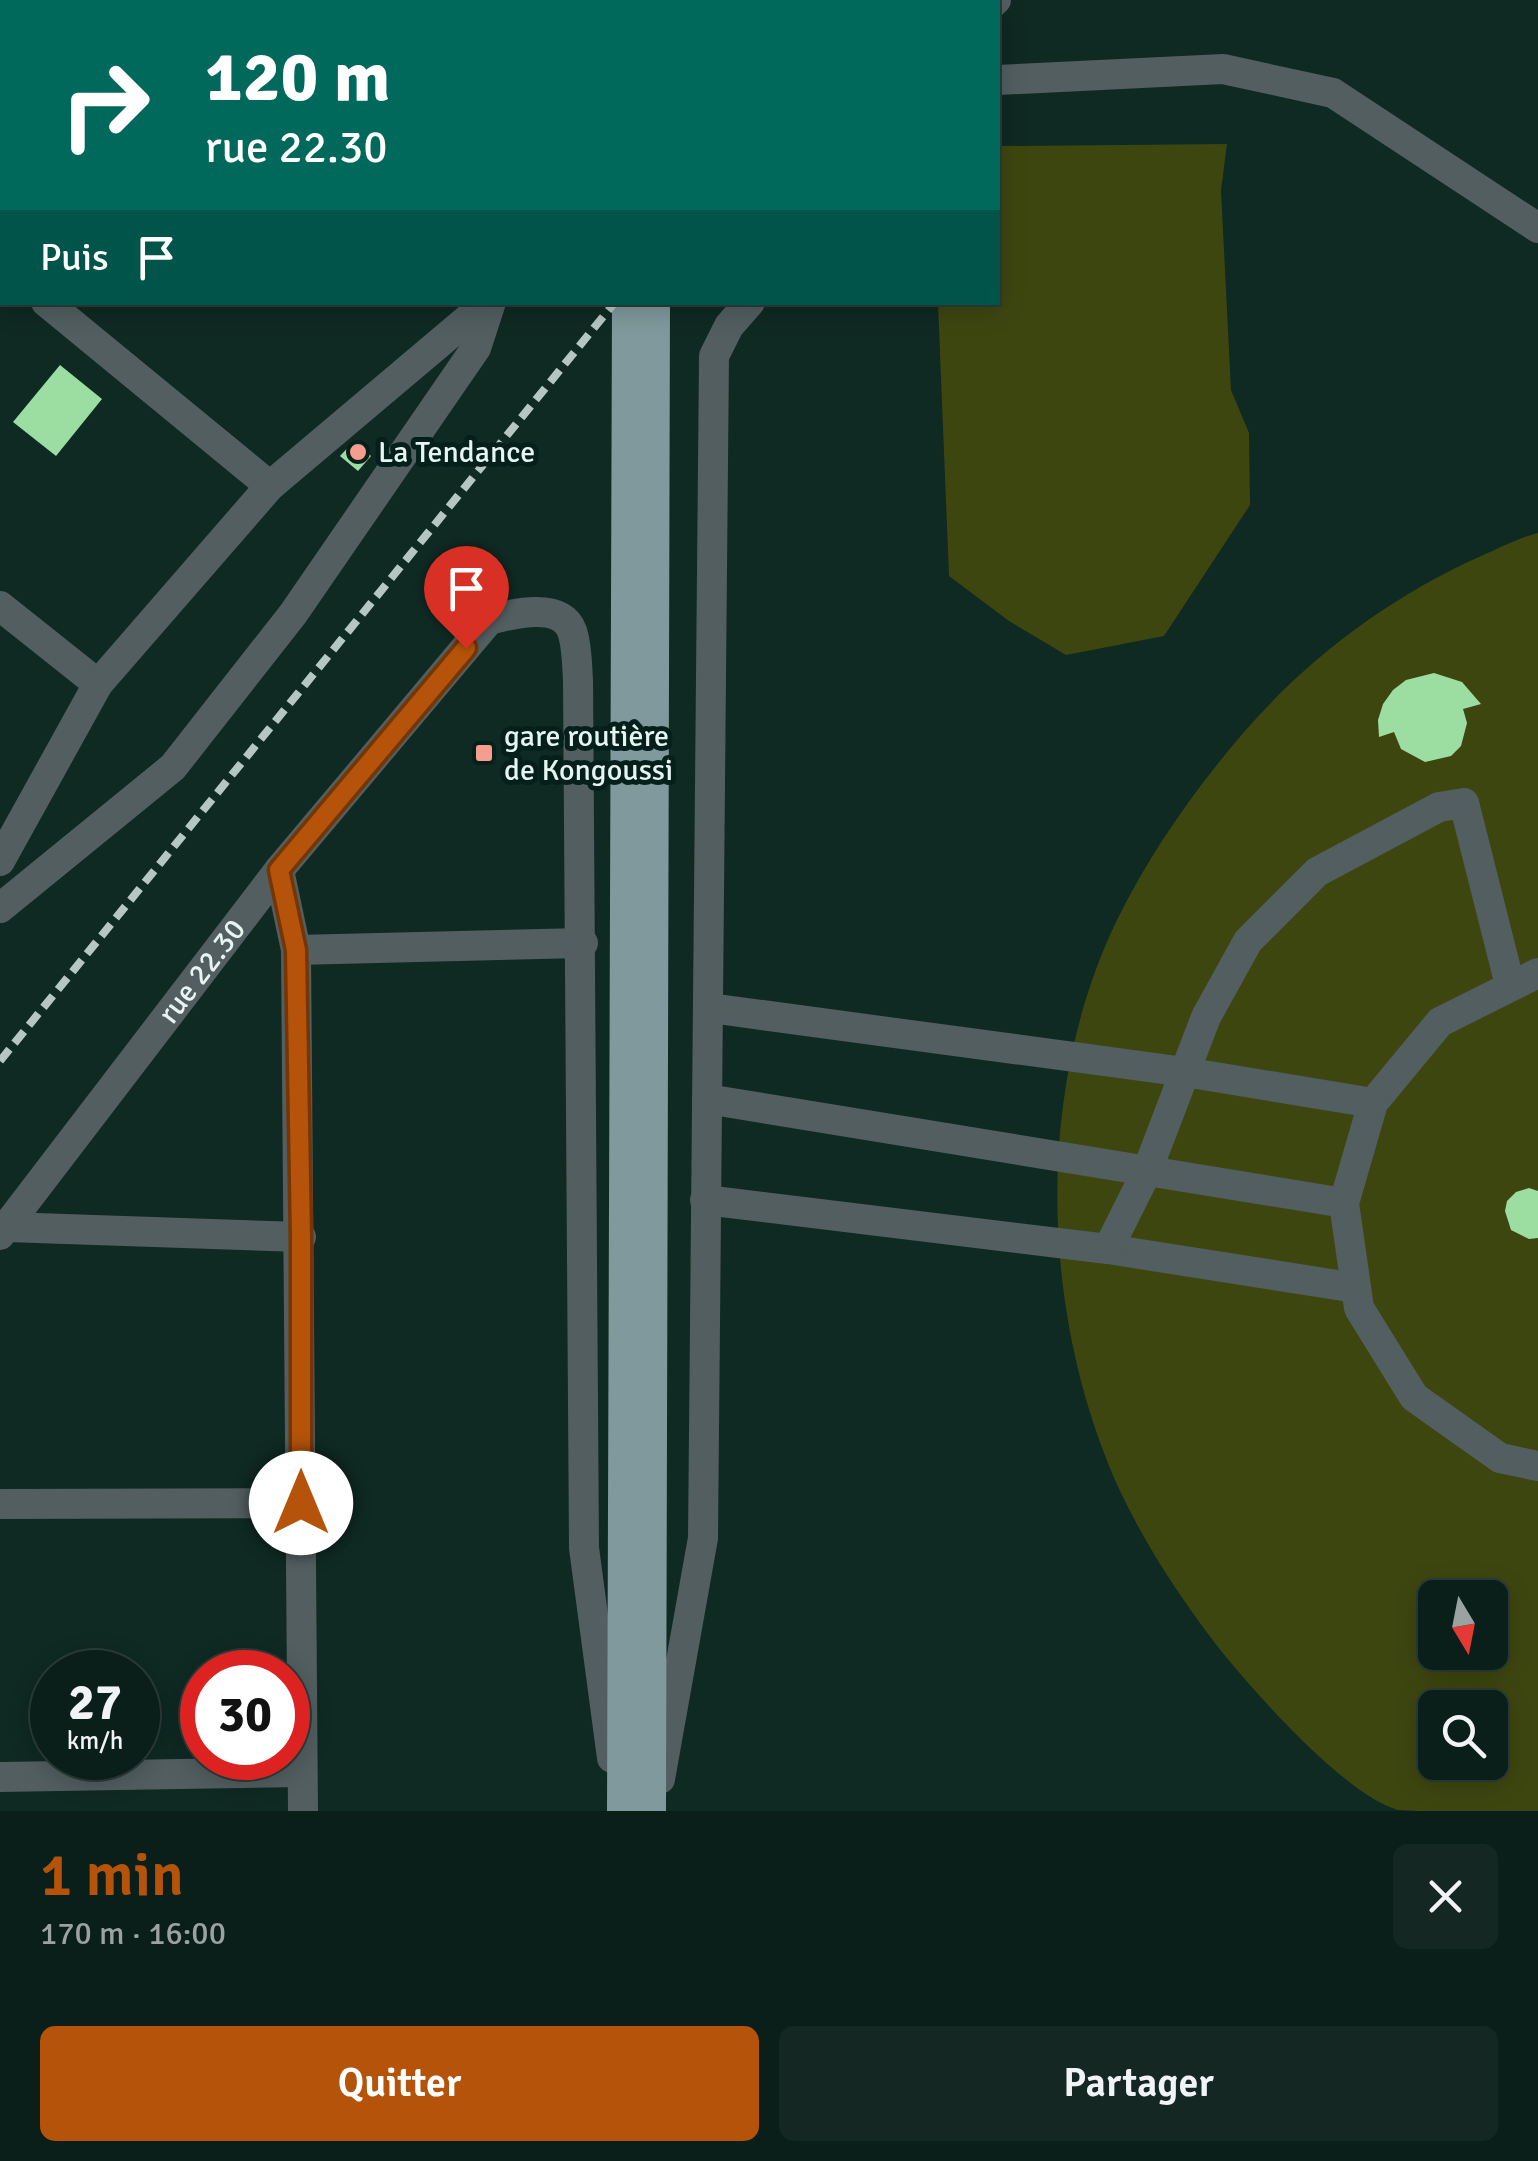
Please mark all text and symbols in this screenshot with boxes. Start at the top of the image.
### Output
text: 120 m [205,34,390,120]
icon: right [40,40,170,170]
text: rue 22.30 [205,120,388,175]
icon: arrive [129,230,184,285]
text: Puis [40,234,109,281]
place label: La Tendance [378,434,535,471]
marker: La Tendance [347,441,369,463]
pin [424,546,509,649]
icon: arrive [439,561,494,616]
place label: gare routière de Kongoussi [504,718,673,789]
marker: gare routière de Kongoussi [473,742,495,764]
street label: rue 22.30 [150,912,254,1031]
position arrow [249,1451,353,1555]
north arrow [1418,1580,1508,1670]
map controls [1418,1580,1508,1780]
speed limit sign: 30 [180,1650,310,1780]
text: 27 [68,1672,122,1734]
button: search [1418,1690,1508,1780]
text: km/h [67,1725,123,1756]
text: 1 min [40,1839,184,1913]
button: close [1393,1844,1498,1949]
text: 170 m · 16:00 [40,1914,226,1953]
button: Quitter [40,2026,759,2141]
button: Partager [779,2026,1498,2141]

